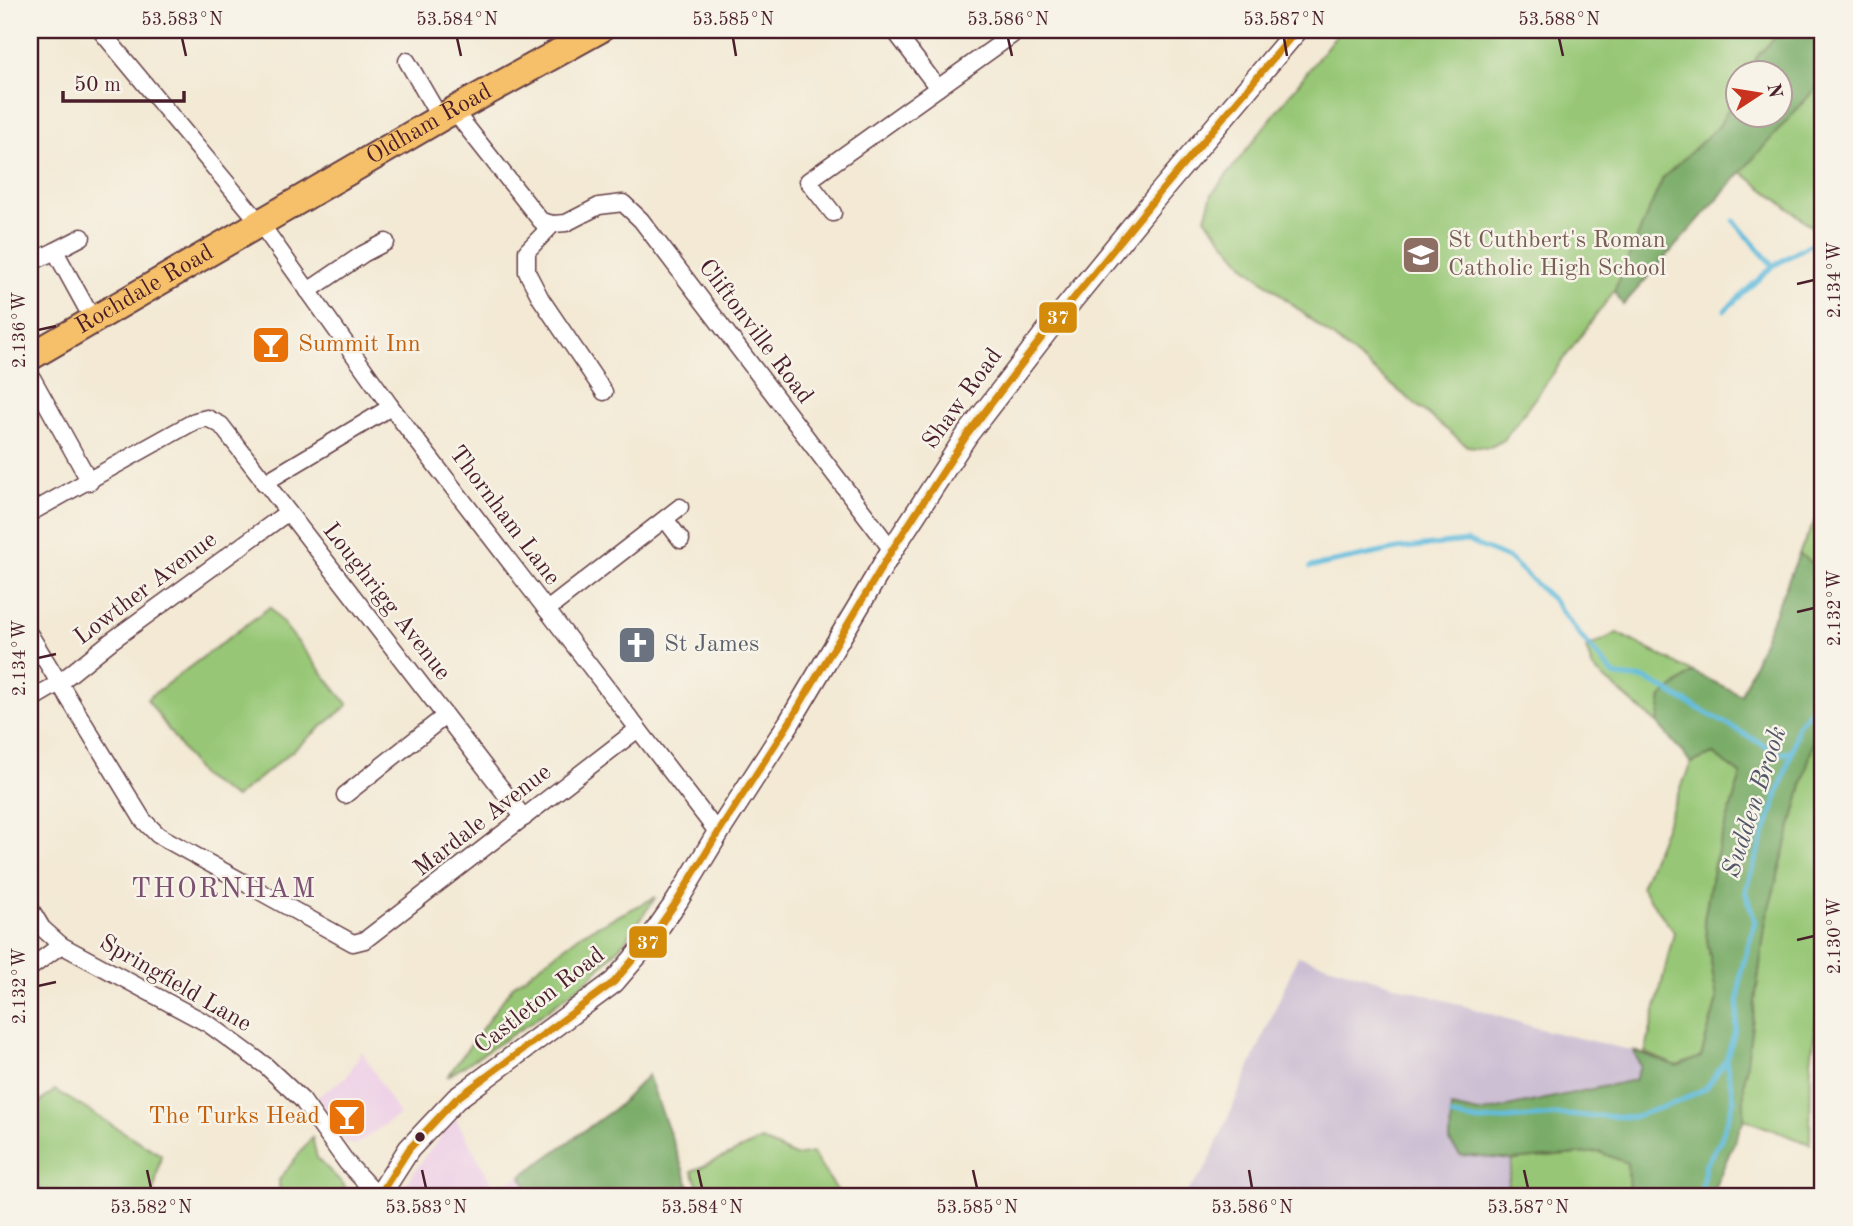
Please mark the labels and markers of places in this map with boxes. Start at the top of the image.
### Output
place label: St Cuthbert's Roman Catholic High School [1448,229,1666,281]
school or university icon: St Cuthbert's Roman Catholic High School [1400,234,1442,276]
bar icon: Summit Inn [250,324,292,366]
place label: Summit Inn [298,333,421,357]
church icon: St James [616,624,658,666]
place label: St James [664,633,759,657]
bar icon: The Turks Head [326,1096,368,1138]
place label: The Turks Head [148,1105,320,1129]
unlabelled marker [413,1130,427,1144]

